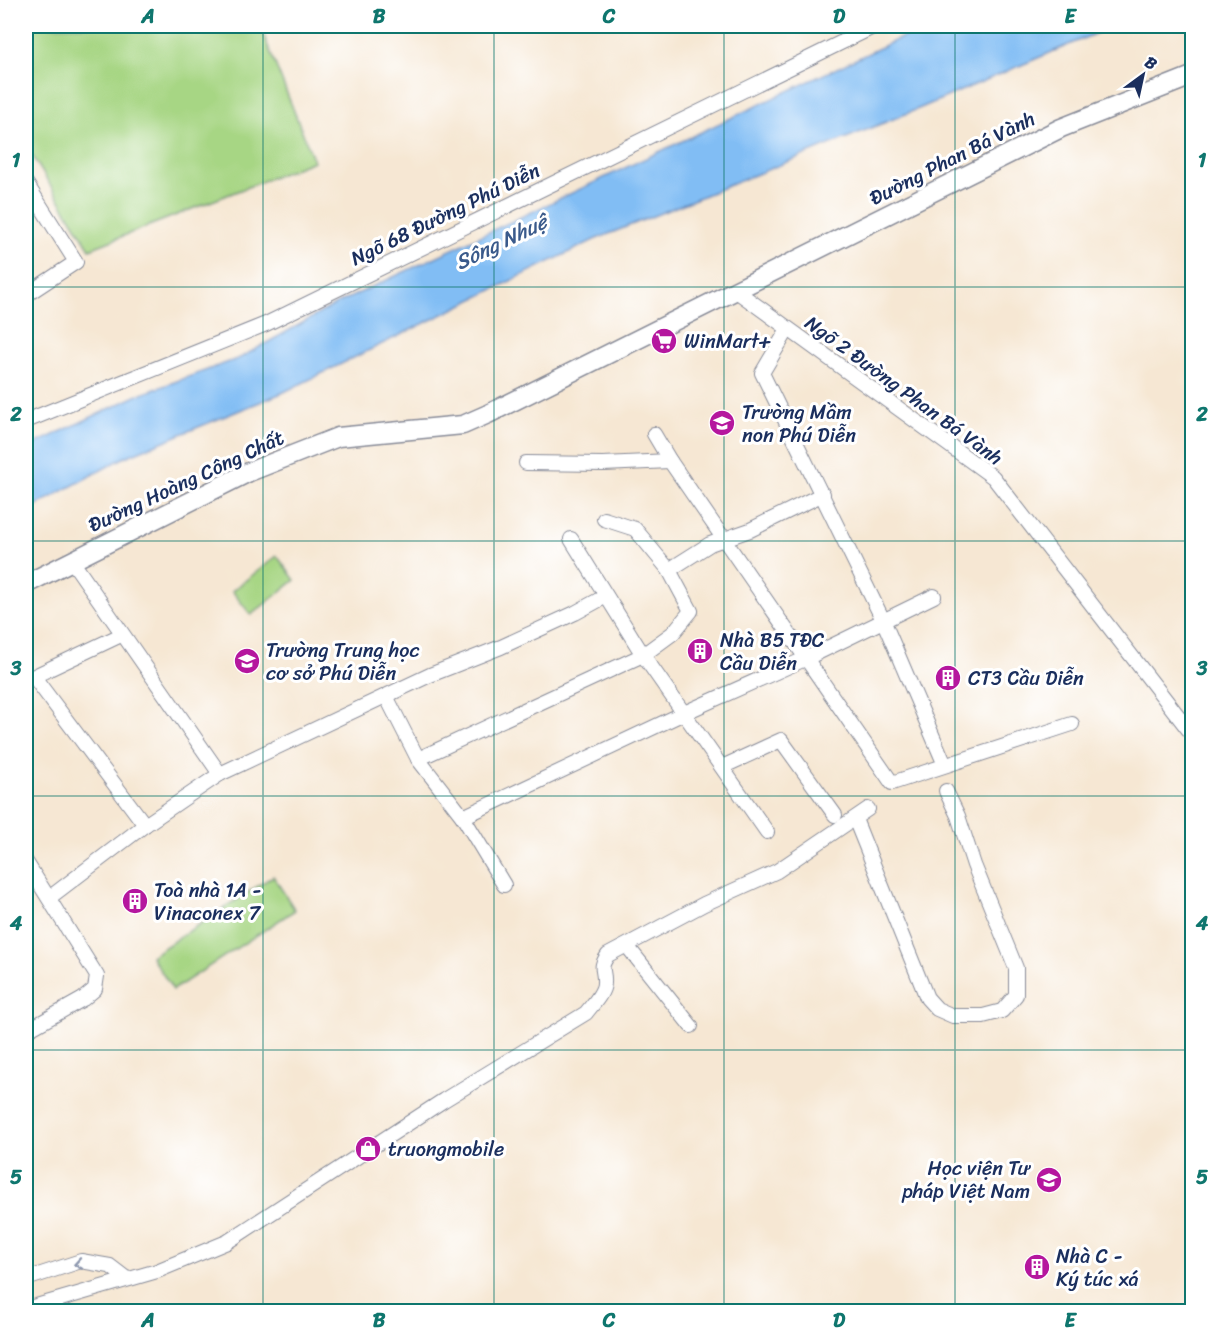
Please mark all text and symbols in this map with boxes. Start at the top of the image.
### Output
text: A [140,0,155,34]
text: B [373,0,386,34]
text: C [602,0,616,34]
text: D [833,0,846,34]
text: E [1064,0,1077,34]
north arrow [1113,45,1173,105]
text: B [1139,48,1164,78]
street label: Đường Phan Bá Vành [863,102,1041,215]
text: 1 [12,143,21,178]
text: 1 [1198,143,1207,178]
street label: Ngõ 68 Đường Phú Diễn [344,153,546,276]
water label: Sông Nhuệ [448,202,557,281]
street label: Ngõ 2 Đường Phan Bá Vành [797,306,1010,475]
place label: WinMart+ [684,324,771,359]
supermarket icon: WinMart+ [649,326,679,356]
place label: Trường Mầm non Phú Diễn [742,395,856,453]
text: 2 [9,397,22,432]
text: 2 [1195,397,1208,432]
school or university icon: Trường Mầm non Phú Diễn [707,408,737,438]
street label: Đường Hoàng Công Chất [82,421,290,542]
place label: Nhà B5 TĐC Cầu Diễn [720,623,825,681]
place label: Trường Trung học cơ sở Phú Diễn [266,633,419,691]
building icon: Nhà B5 TĐC Cầu Diễn [685,636,715,666]
school or university icon: Trường Trung học cơ sở Phú Diễn [232,646,262,676]
text: 3 [10,651,22,686]
text: 3 [1196,651,1208,686]
place label: CT3 Cầu Diễn [968,661,1084,696]
building icon: CT3 Cầu Diễn [933,663,963,693]
place label: Toà nhà 1A - Vinaconex 7 [154,873,262,931]
building icon: Toà nhà 1A - Vinaconex 7 [120,886,150,916]
text: 4 [9,906,23,941]
text: 4 [1195,906,1209,941]
place label: truongmobile [388,1132,504,1167]
shop icon: truongmobile [353,1134,383,1164]
place label: Học viện Tư pháp Việt Nam [901,1151,1032,1209]
text: 5 [10,1160,22,1195]
text: 5 [1196,1160,1208,1195]
school or university icon: Học viện Tư pháp Việt Nam [1034,1165,1064,1195]
place label: Nhà C - Ký túc xá [1056,1239,1139,1297]
building icon: Nhà C - Ký túc xá [1022,1252,1052,1282]
one-way arrow [73,1257,83,1270]
text: A [140,1303,155,1337]
text: B [373,1303,386,1337]
text: C [602,1303,616,1337]
text: D [833,1303,846,1337]
text: E [1064,1303,1077,1337]

